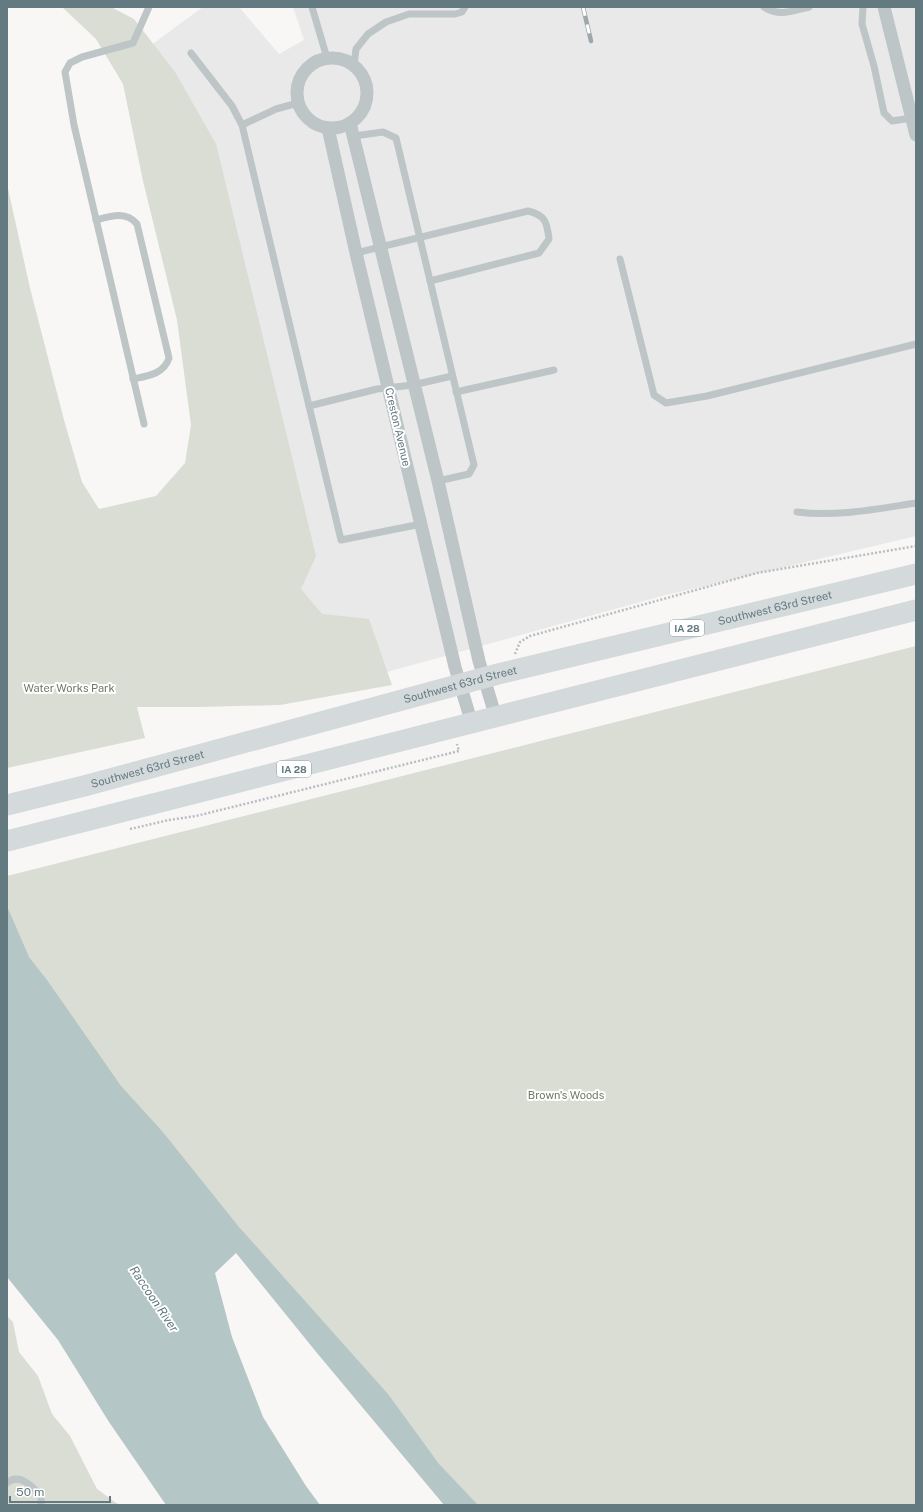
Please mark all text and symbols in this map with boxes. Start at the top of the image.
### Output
street label: Creston Avenue [383,386,413,468]
street label: Southwest 63rd Street [717,588,833,627]
road number: IA 28 [670,620,704,636]
street label: Southwest 63rd Street [402,664,518,705]
park label: Water Works Park [23,682,115,694]
street label: Southwest 63rd Street [89,748,205,790]
road number: IA 28 [277,761,311,777]
park label: Brown's Woods [528,1089,605,1101]
water label: Raccoon River [127,1263,181,1335]
scale bar [10,1478,110,1504]
text: 50 m [16,1485,44,1499]

